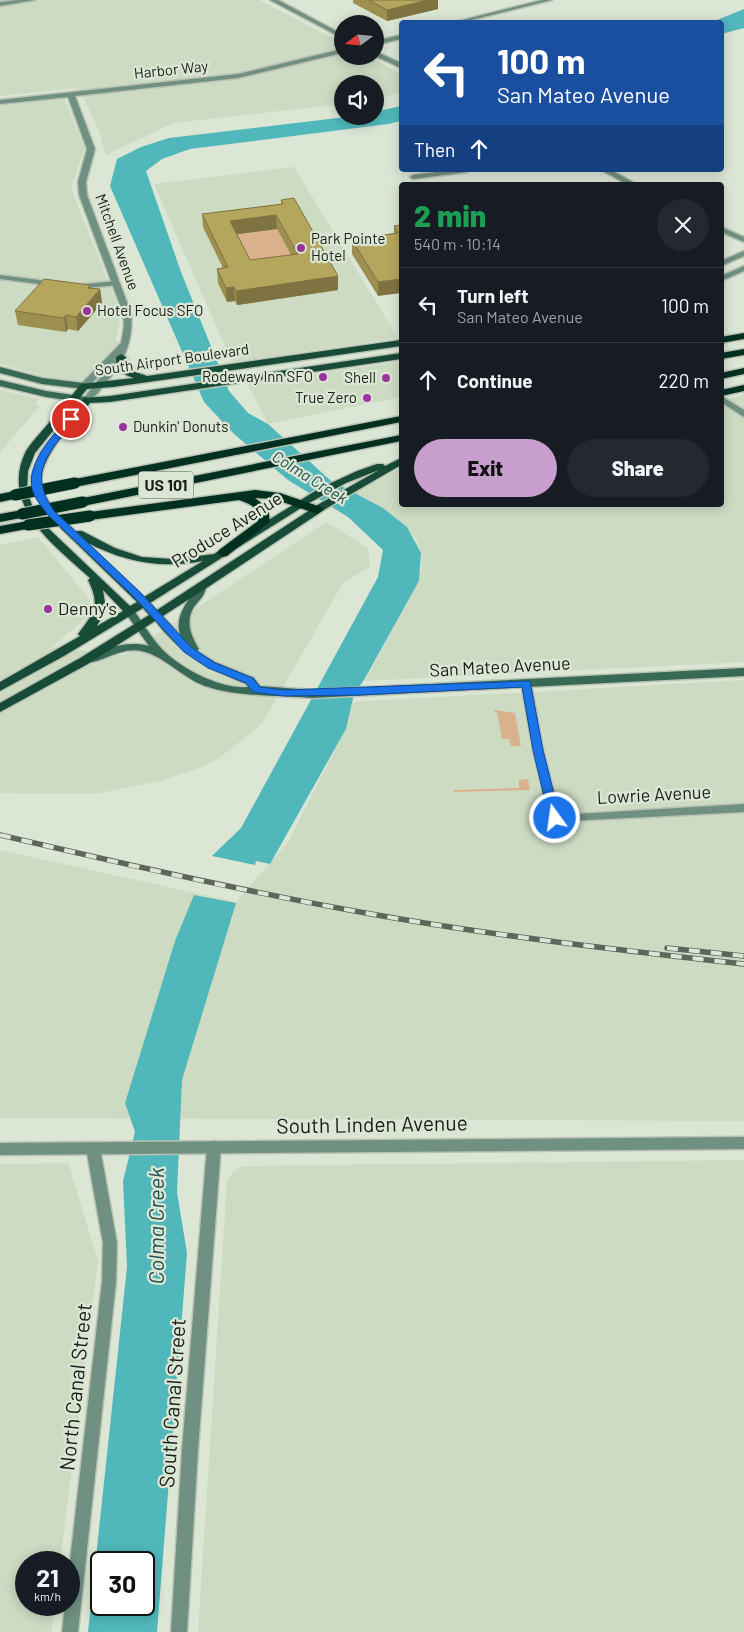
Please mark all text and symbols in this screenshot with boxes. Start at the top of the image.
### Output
north arrow [334,15,384,65]
map controls [334,15,384,125]
text: 100 m [497,39,586,81]
icon: left [414,40,479,105]
street label: Harbor Way [133,56,209,82]
button: sound [334,75,384,125]
text: San Mateo Avenue [497,81,670,107]
icon: ahead [465,135,493,163]
text: Then [414,138,455,161]
street label: Mitchell Avenue [92,191,144,292]
text: 2 min [414,197,486,233]
button: close [657,199,709,251]
place label: Park Pointe Hotel [311,229,385,264]
text: 540 m · 10:14 [414,234,501,253]
marker: Park Pointe Hotel [295,242,307,254]
text: Turn left [457,284,528,307]
icon: left [414,291,442,319]
text: 100 m [661,294,709,317]
place label: Hotel Focus SFO [97,301,203,319]
marker: Hotel Focus SFO [81,305,93,317]
text: San Mateo Avenue [457,307,583,326]
street label: South Airport Boulevard [94,339,250,379]
icon: ahead [414,366,442,394]
place label: Rodeway Inn SFO [202,367,313,385]
place label: Shell [344,368,376,386]
text: Continue [457,369,533,392]
text: 220 m [658,369,709,392]
marker: Rodeway Inn SFO [317,371,329,383]
marker: Shell [380,372,392,384]
place label: True Zero [295,388,357,406]
marker: True Zero [361,392,373,404]
pin [50,398,92,440]
icon: arrive [57,405,85,433]
place label: Dunkin' Donuts [133,417,228,435]
marker: Dunkin' Donuts [117,421,129,433]
button: Exit [414,439,557,497]
button: Share [567,439,709,497]
water label: Colma Creek [269,446,352,507]
road number: US 101 [138,472,194,498]
street label: Produce Avenue [167,486,286,572]
place label: Denny's [58,597,117,619]
marker: Denny's [42,603,54,615]
street label: San Mateo Avenue [429,651,571,681]
street label: Lowrie Avenue [596,780,712,808]
position arrow [528,791,580,843]
street label: South Linden Avenue [276,1109,468,1138]
water label: Colma Creek [142,1167,168,1285]
street label: North Canal Street [53,1302,96,1472]
street label: South Canal Street [153,1317,190,1488]
speed limit sign: 30 [90,1551,155,1616]
text: 21 [36,1562,59,1592]
text: km/h [34,1589,61,1603]

